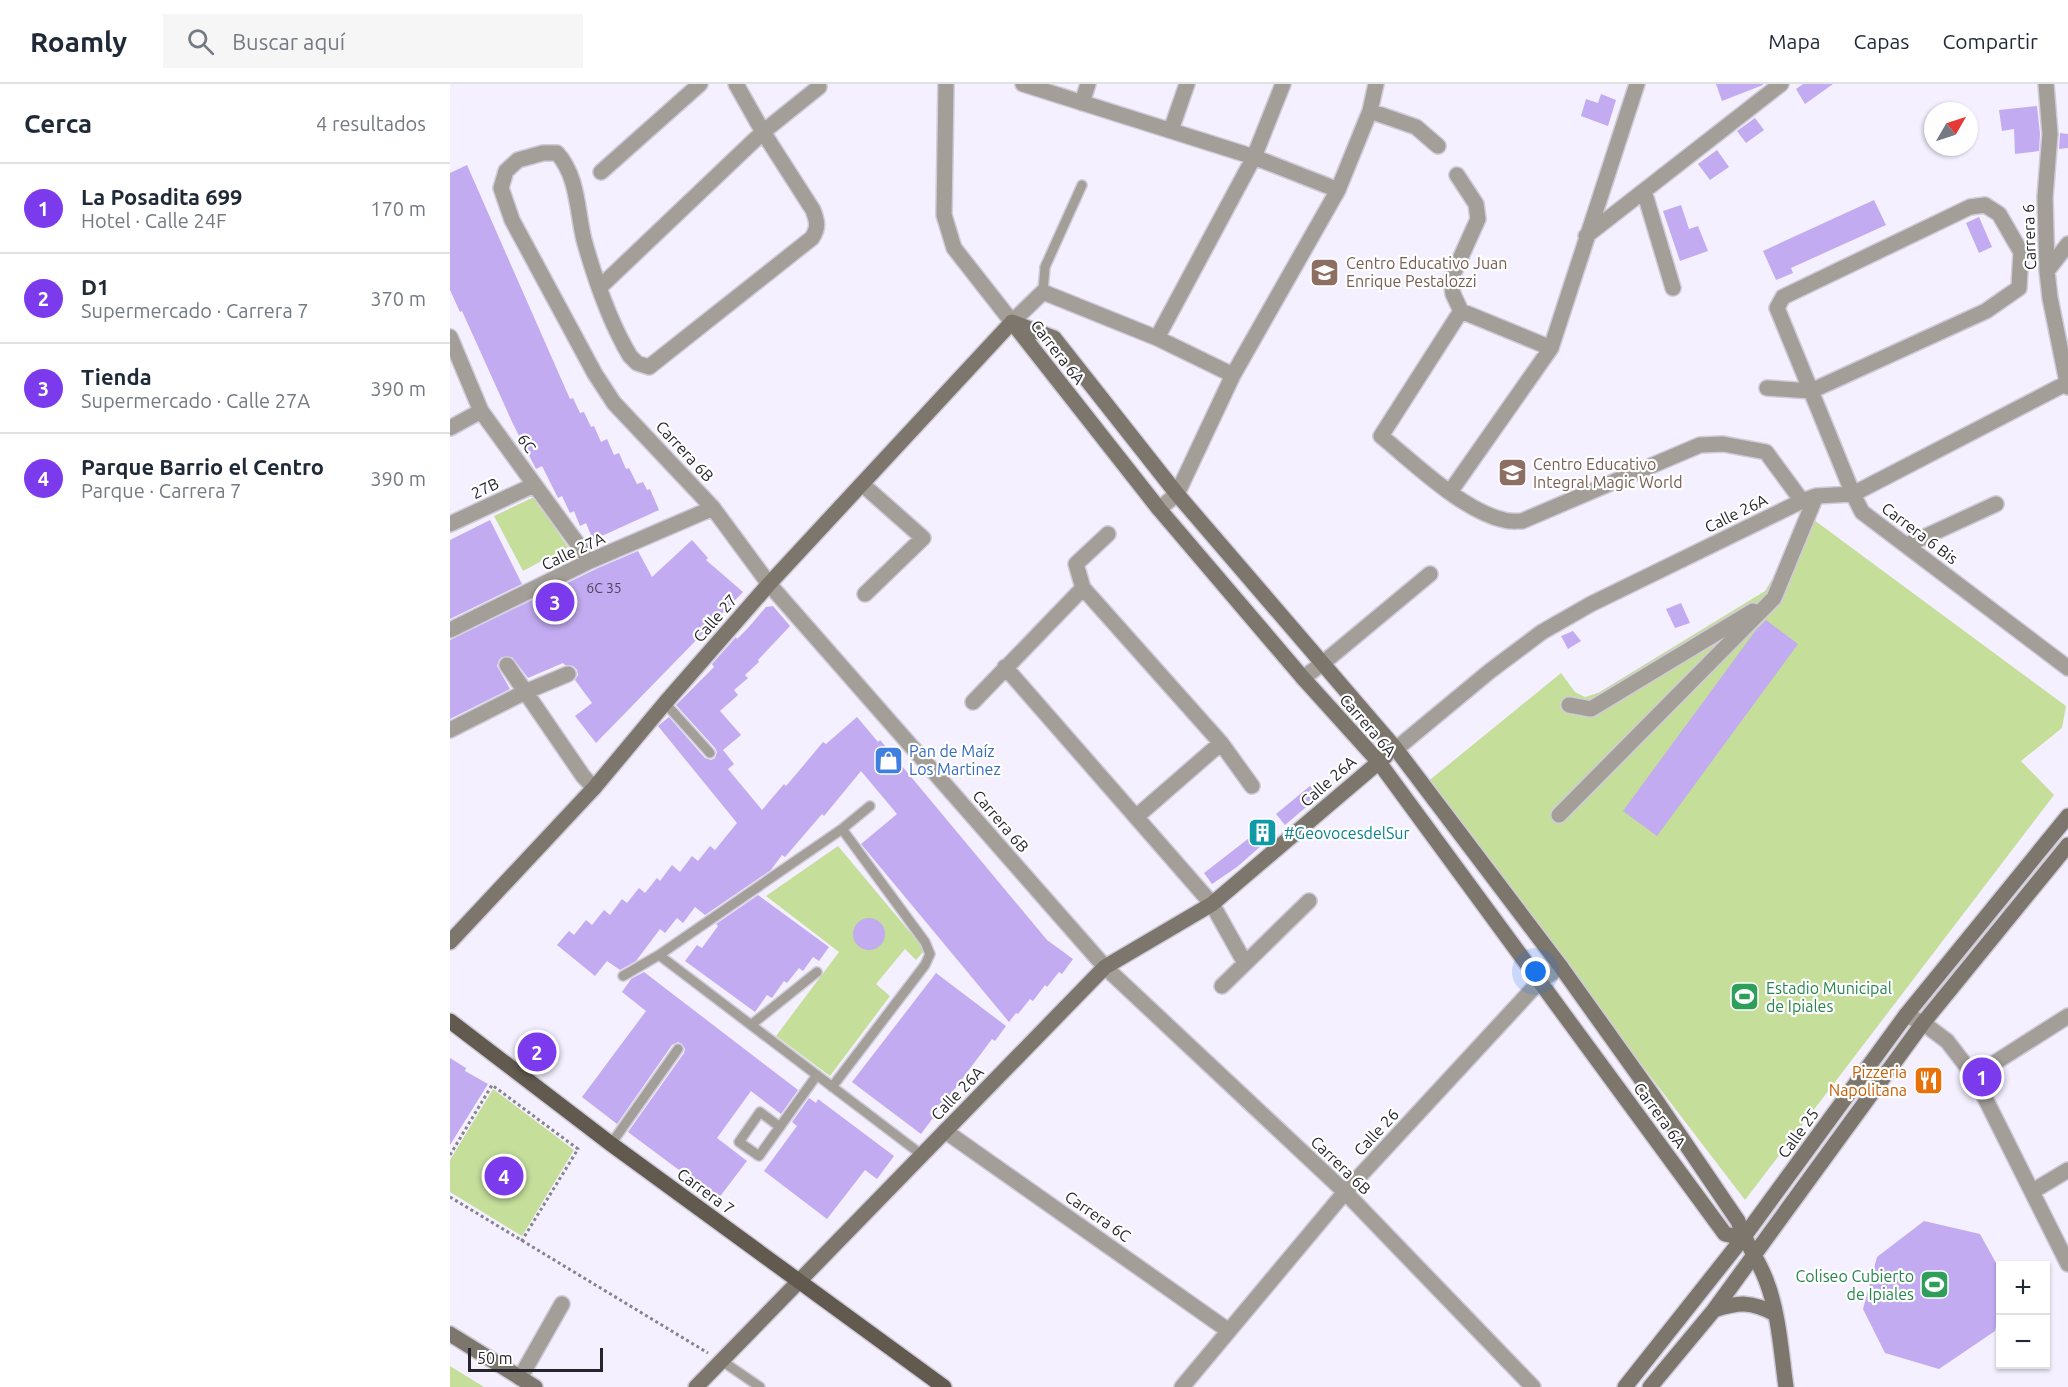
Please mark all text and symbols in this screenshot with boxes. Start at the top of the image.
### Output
search box [163,14,583,68]
icon: search [184,25,217,58]
text: Roamly [30,26,127,57]
text: Buscar aquí [232,29,345,54]
text: Mapa [1768,29,1820,53]
text: Capas [1853,29,1909,53]
text: Compartir [1942,29,2038,53]
north arrow [1924,102,1978,156]
text: Cerca [24,109,92,138]
text: 4 resultados [316,112,426,135]
text: La Posadita 699 [81,184,242,209]
text: 1 [38,197,49,220]
text: 170 m [370,197,426,220]
street label: Carrera 6 [2019,204,2039,270]
text: Hotel · Calle 24F [81,209,227,232]
place label: Centro Educativo Juan Enrique Pestalozzi [1346,254,1507,290]
school or university icon: Centro Educativo Juan Enrique Pestalozzi [1309,256,1341,288]
text: D1 [81,274,109,299]
text: 2 [38,287,49,310]
text: 370 m [370,287,426,310]
text: Supermercado · Carrera 7 [81,299,309,322]
street label: Carrera 6A [1027,316,1089,388]
text: Tienda [81,364,152,389]
text: 3 [38,377,49,400]
text: 390 m [370,377,426,400]
text: Supermercado · Calle 27A [81,389,310,412]
street label: Carrera 6B [652,417,718,485]
street label: 6C [514,430,540,456]
text: Parque Barrio el Centro [81,454,324,479]
place label: Centro Educativo Integral Magic World [1533,455,1683,491]
school or university icon: Centro Educativo Integral Magic World [1496,457,1528,489]
text: 4 [38,467,49,490]
text: 390 m [370,467,426,490]
street label: 27B [468,474,502,502]
text: Parque · Carrera 7 [81,479,241,502]
street label: Calle 26A [1702,490,1771,536]
street label: Carrera 6 Bis [1878,499,1962,567]
street label: Calle 27A [539,528,608,573]
pin: 3 [536,580,574,624]
house number: 6C 35 [586,580,622,596]
street label: Calle 27 [690,591,740,645]
street label: Carrera 6A [1336,690,1400,760]
place label: Pan de Maíz Los Martinez [909,742,1001,778]
shop icon: Pan de Maíz Los Martinez [872,744,904,776]
street label: Calle 26A [1297,752,1360,810]
street label: Carrera 6B [969,786,1033,856]
building icon: #GeovocesdelSur [1247,817,1279,849]
place label: #GeovocesdelSur [1284,824,1410,842]
your location [1521,957,1550,986]
place label: Estadio Municipal de Ipiales [1766,979,1892,1015]
sports icon: Estadio Municipal de Ipiales [1729,981,1761,1013]
pin: 2 [518,1030,556,1074]
pin: 1 [1962,1054,2002,1100]
street label: Calle 26A [927,1062,987,1123]
place label: Pizzeria Napolitana [1829,1063,1907,1099]
restaurant icon: Pizzeria Napolitana [1912,1065,1944,1097]
street label: Carrera 6A [1630,1079,1690,1152]
street label: Calle 26 [1350,1105,1402,1159]
street label: Calle 25 [1774,1105,1822,1161]
street label: Carrera 6B [1307,1132,1375,1198]
pin: 4 [484,1154,524,1198]
street label: Carrera 7 [674,1164,738,1218]
street label: Carrera 6C [1062,1187,1134,1245]
map controls [1996,1261,2050,1369]
button: + [1996,1261,2050,1315]
place label: Coliseo Cubierto de Ipiales [1795,1267,1914,1303]
sports icon: Coliseo Cubierto de Ipiales [1919,1269,1951,1301]
button: − [1996,1315,2050,1369]
scale bar [468,1345,603,1372]
text: 50 m [477,1349,513,1367]

